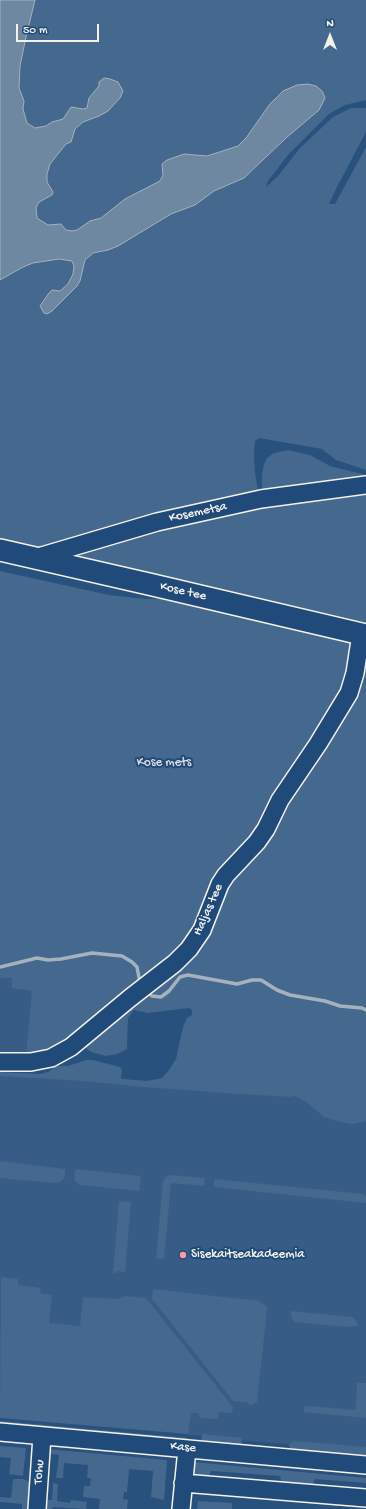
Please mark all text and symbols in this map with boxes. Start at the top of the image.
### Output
scale bar [18,16,101,42]
north arrow [310,16,350,56]
text: N [326,18,334,30]
text: 50 m [23,24,48,38]
street label: Kosemetsa [168,499,228,527]
street label: Kose tee [158,579,208,605]
park label: Kose mets [137,755,191,771]
street label: Haljas tee [191,882,227,938]
place label: Sisekaitseakadeemia [191,1247,305,1263]
marker: Sisekaitseakadeemia [178,1250,188,1260]
street label: Kase [169,1439,197,1457]
street label: Tohu [31,1459,49,1485]

